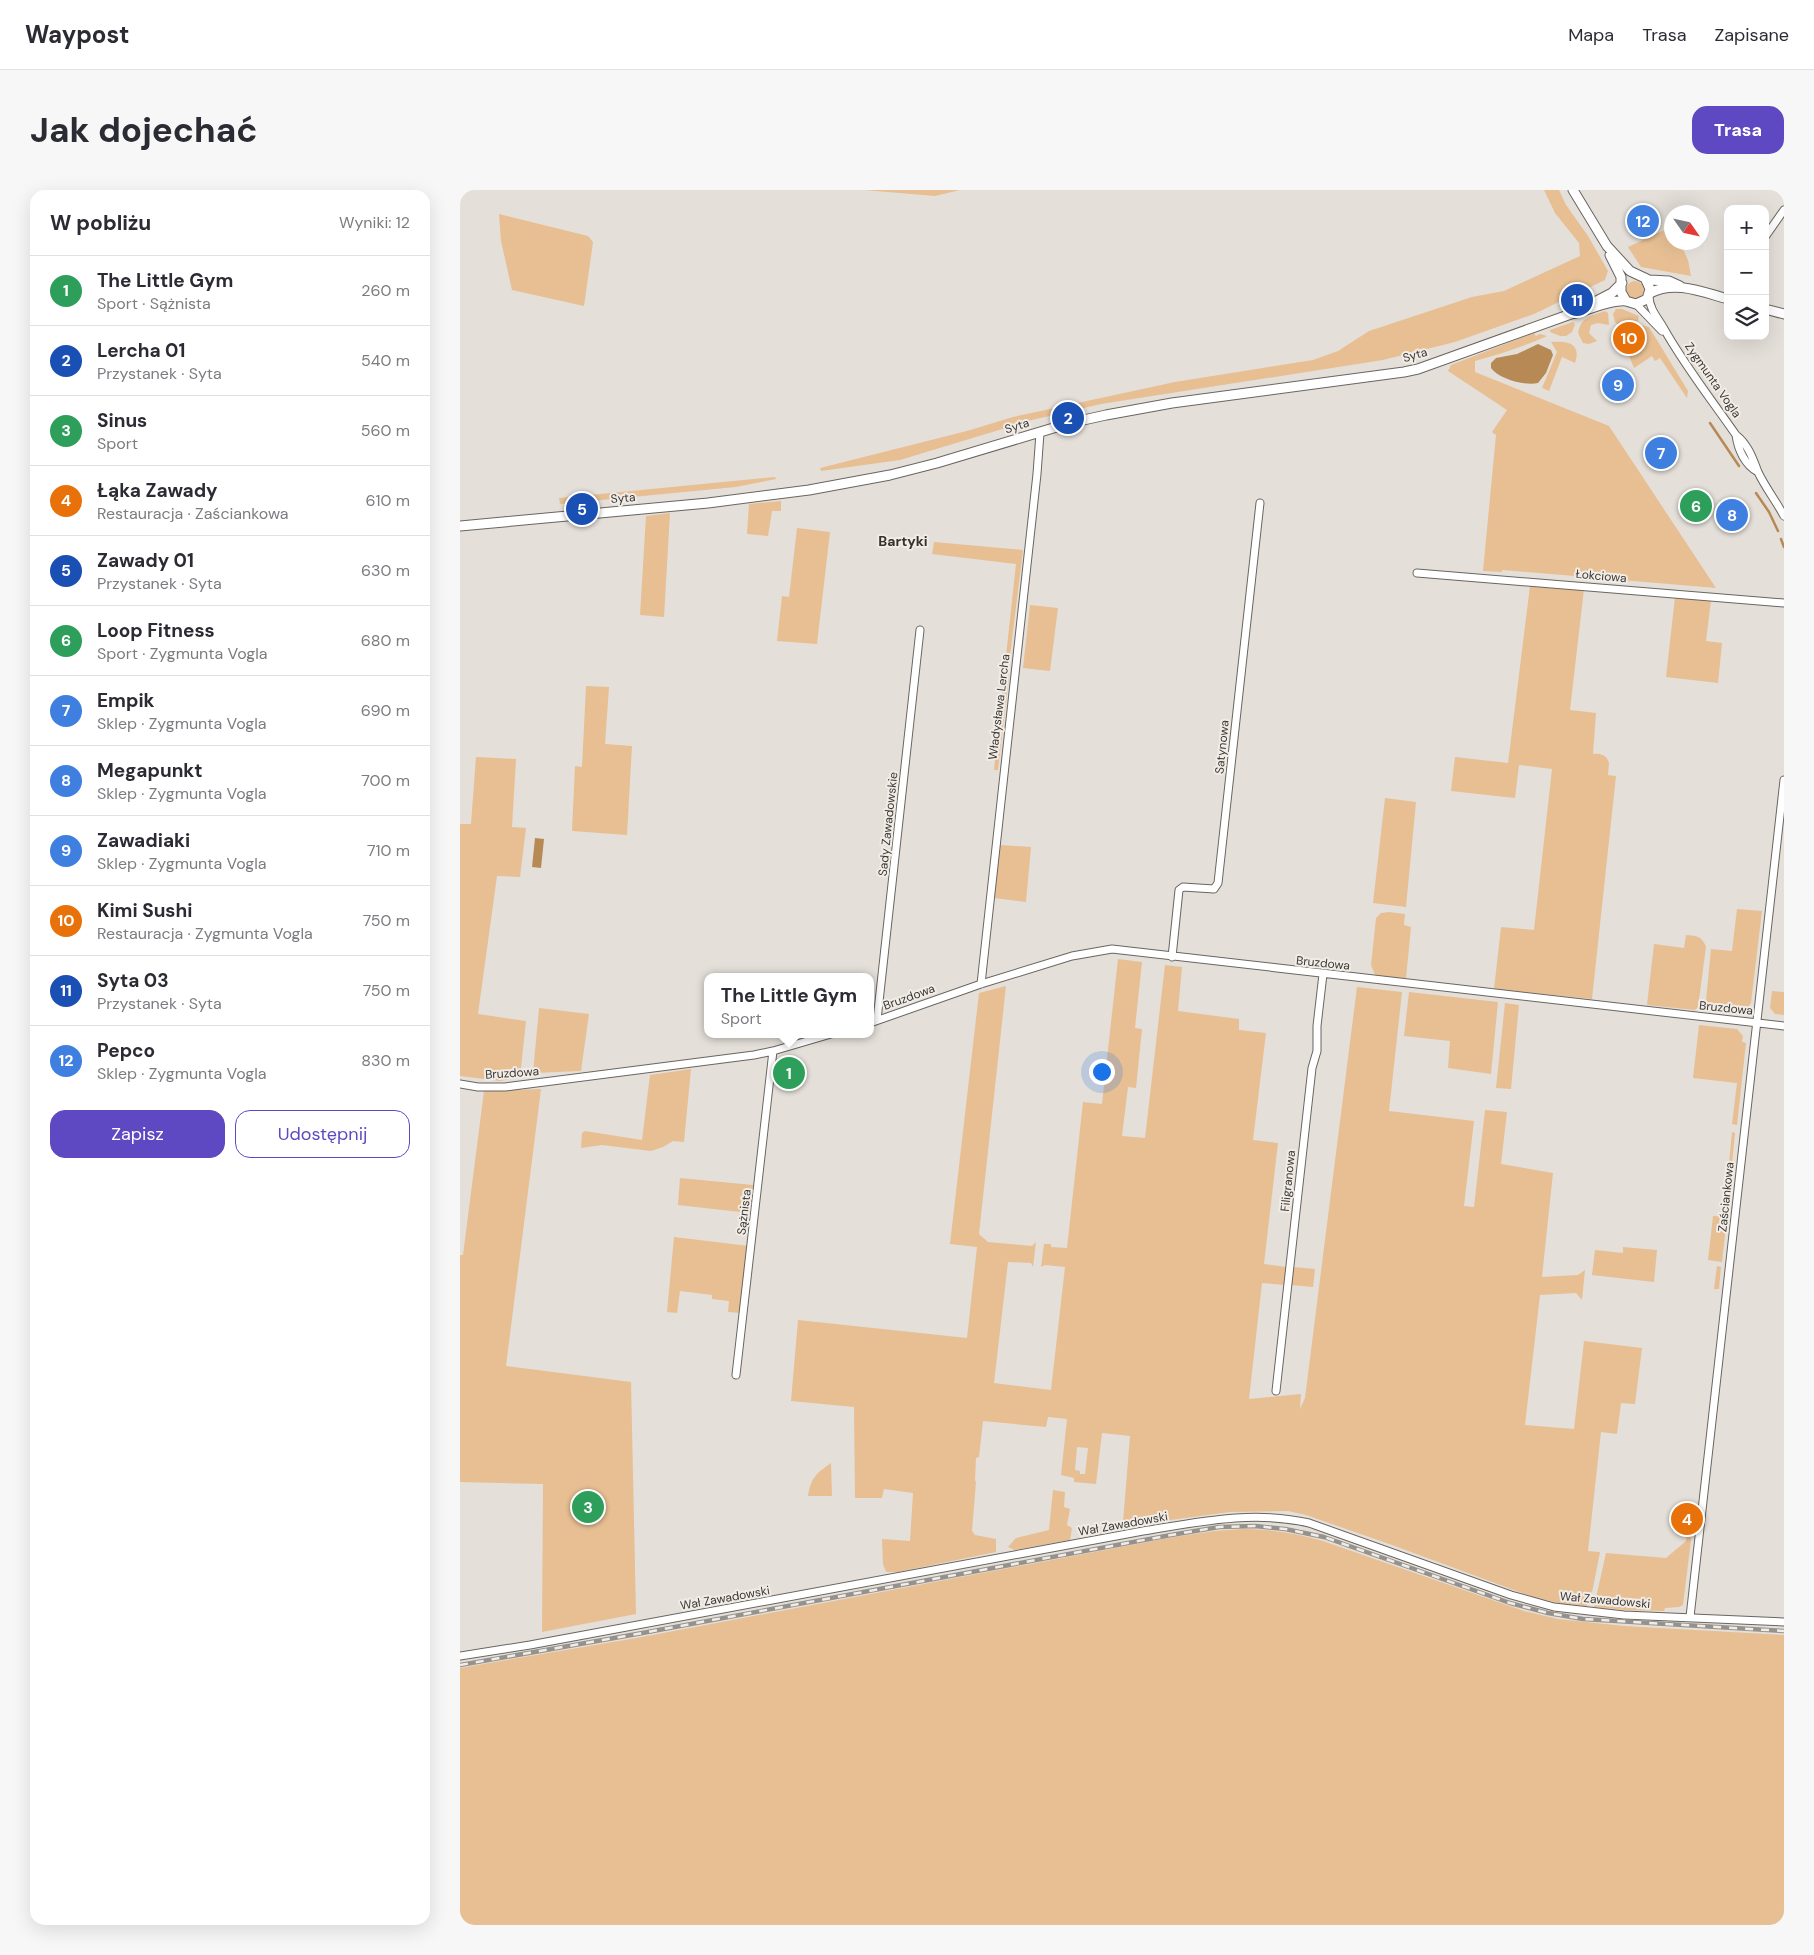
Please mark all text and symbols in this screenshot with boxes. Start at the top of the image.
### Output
text: Waypost [25,19,129,50]
text: Mapa [1568,23,1614,47]
text: Trasa [1642,23,1686,47]
text: Zapisane [1714,23,1789,47]
button: Trasa [1692,106,1784,154]
text: Jak dojechać [30,107,257,153]
pin: 12 [1627,202,1659,240]
north arrow [1664,205,1709,250]
map controls [1724,205,1769,340]
button: + [1724,205,1769,250]
text: W pobliżu [50,209,151,237]
text: Wyniki: 12 [339,212,410,233]
button: − [1724,250,1769,295]
text: The Little Gym [97,268,233,293]
text: 1 [63,280,69,301]
text: 260 m [361,280,410,301]
pin: 11 [1561,281,1593,319]
text: Sport · Sążnista [97,293,211,314]
button: layers [1724,295,1769,340]
pin: 10 [1613,319,1645,357]
text: Lercha 01 [97,338,185,363]
street label: Zygmunta Vogla [1681,339,1745,421]
street label: Syta [1401,344,1429,366]
text: 2 [61,350,71,371]
text: 540 m [361,350,410,371]
text: Przystanek · Syta [97,363,222,384]
pin: 9 [1602,366,1634,404]
pin: 2 [1052,399,1084,437]
text: Sinus [97,408,147,433]
street label: Syta [1003,415,1031,437]
text: 3 [61,420,71,441]
text: 560 m [361,420,410,441]
text: Sport [97,433,138,454]
pin: 7 [1645,434,1677,472]
text: Łąka Zawady [97,478,218,503]
pin: 6 [1680,487,1712,525]
street label: Syta [610,489,636,507]
text: 4 [61,490,71,511]
text: 610 m [366,490,410,511]
pin: 5 [566,490,598,528]
pin: 8 [1716,496,1748,534]
text: Restauracja · Zaściankowa [97,503,289,524]
district label: Bartyki [878,532,928,550]
text: Zawady 01 [97,548,194,573]
text: 5 [61,560,71,581]
text: 630 m [361,560,410,581]
street label: Łokciowa [1575,566,1627,586]
text: Przystanek · Syta [97,573,222,594]
text: Loop Fitness [97,618,215,643]
text: 6 [61,630,71,651]
text: 680 m [361,630,410,651]
text: Sport · Zygmunta Vogla [97,643,268,664]
street label: Władysława Lercha [985,653,1013,761]
text: Empik [97,688,155,713]
text: 7 [62,700,70,721]
text: 690 m [361,700,410,721]
text: Sklep · Zygmunta Vogla [97,713,267,734]
street label: Satynowa [1211,719,1233,775]
text: Megapunkt [97,758,203,783]
text: 8 [61,770,71,791]
text: 700 m [361,770,410,791]
street label: Sady Zawadowskie [875,771,901,877]
text: Sklep · Zygmunta Vogla [97,783,267,804]
text: Zawadiaki [97,828,190,853]
text: 9 [61,840,71,861]
text: 710 m [367,840,410,861]
text: Sklep · Zygmunta Vogla [97,853,267,874]
text: Kimi Sushi [97,898,192,923]
text: 10 [57,910,75,931]
text: 750 m [363,910,410,931]
text: Restauracja · Zygmunta Vogla [97,923,313,944]
street label: Bruzdowa [1295,952,1351,974]
text: Syta 03 [97,968,169,993]
popup [704,973,874,1038]
text: 11 [60,980,72,1001]
text: 750 m [363,980,410,1001]
street label: Bruzdowa [881,980,937,1014]
text: The Little Gym [721,983,857,1008]
text: Przystanek · Syta [97,993,222,1014]
street label: Bruzdowa [1698,997,1754,1019]
text: Sport [721,1008,762,1029]
text: Pepco [97,1038,155,1063]
text: 12 [58,1050,74,1071]
text: 830 m [361,1050,410,1071]
pin: 1 [773,1054,805,1092]
your location [1089,1059,1115,1085]
text: Sklep · Zygmunta Vogla [97,1063,267,1084]
street label: Bruzdowa [485,1063,539,1083]
button: Zapisz [50,1110,225,1158]
button: Udostępnij [235,1110,410,1158]
street label: Filigranowa [1277,1149,1299,1213]
street label: Zaściankowa [1714,1161,1738,1233]
street label: Sążnista [733,1188,755,1236]
pin: 3 [572,1488,604,1526]
pin: 4 [1671,1500,1703,1538]
street label: Wał Zawadowski [1077,1508,1169,1540]
street label: Wał Zawadowski [679,1582,771,1614]
street label: Wał Zawadowski [1559,1588,1651,1612]

